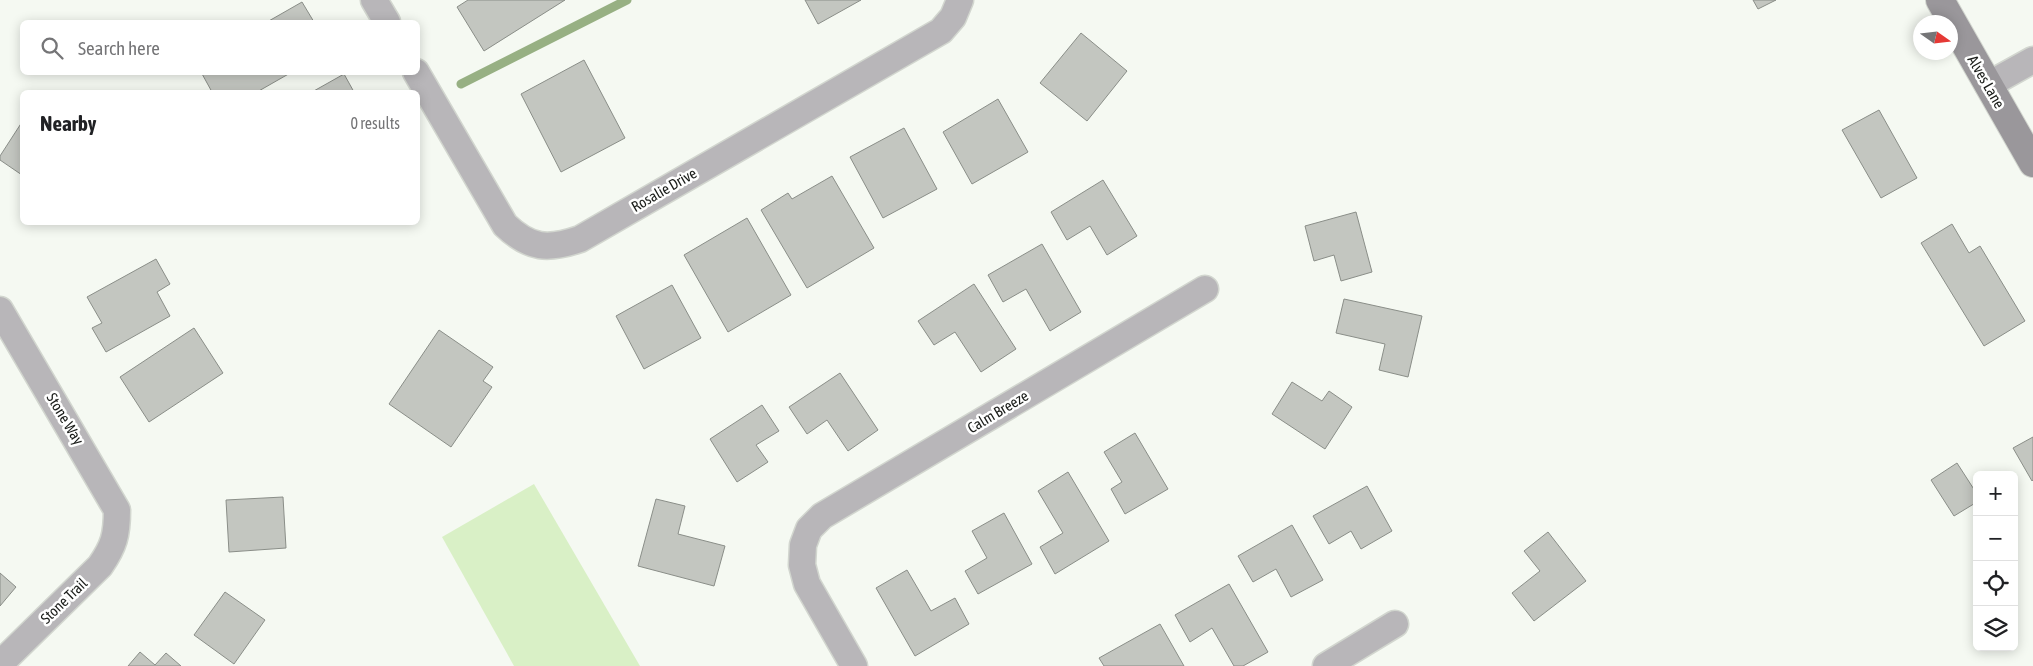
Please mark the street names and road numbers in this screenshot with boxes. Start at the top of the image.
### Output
street label: Alves Lane [1965,52,2008,111]
street label: Rosalie Drive [628,164,699,215]
street label: Calm Breeze [964,387,1031,436]
street label: Stone Way [43,390,87,448]
street label: Stone Trail [37,574,90,627]

